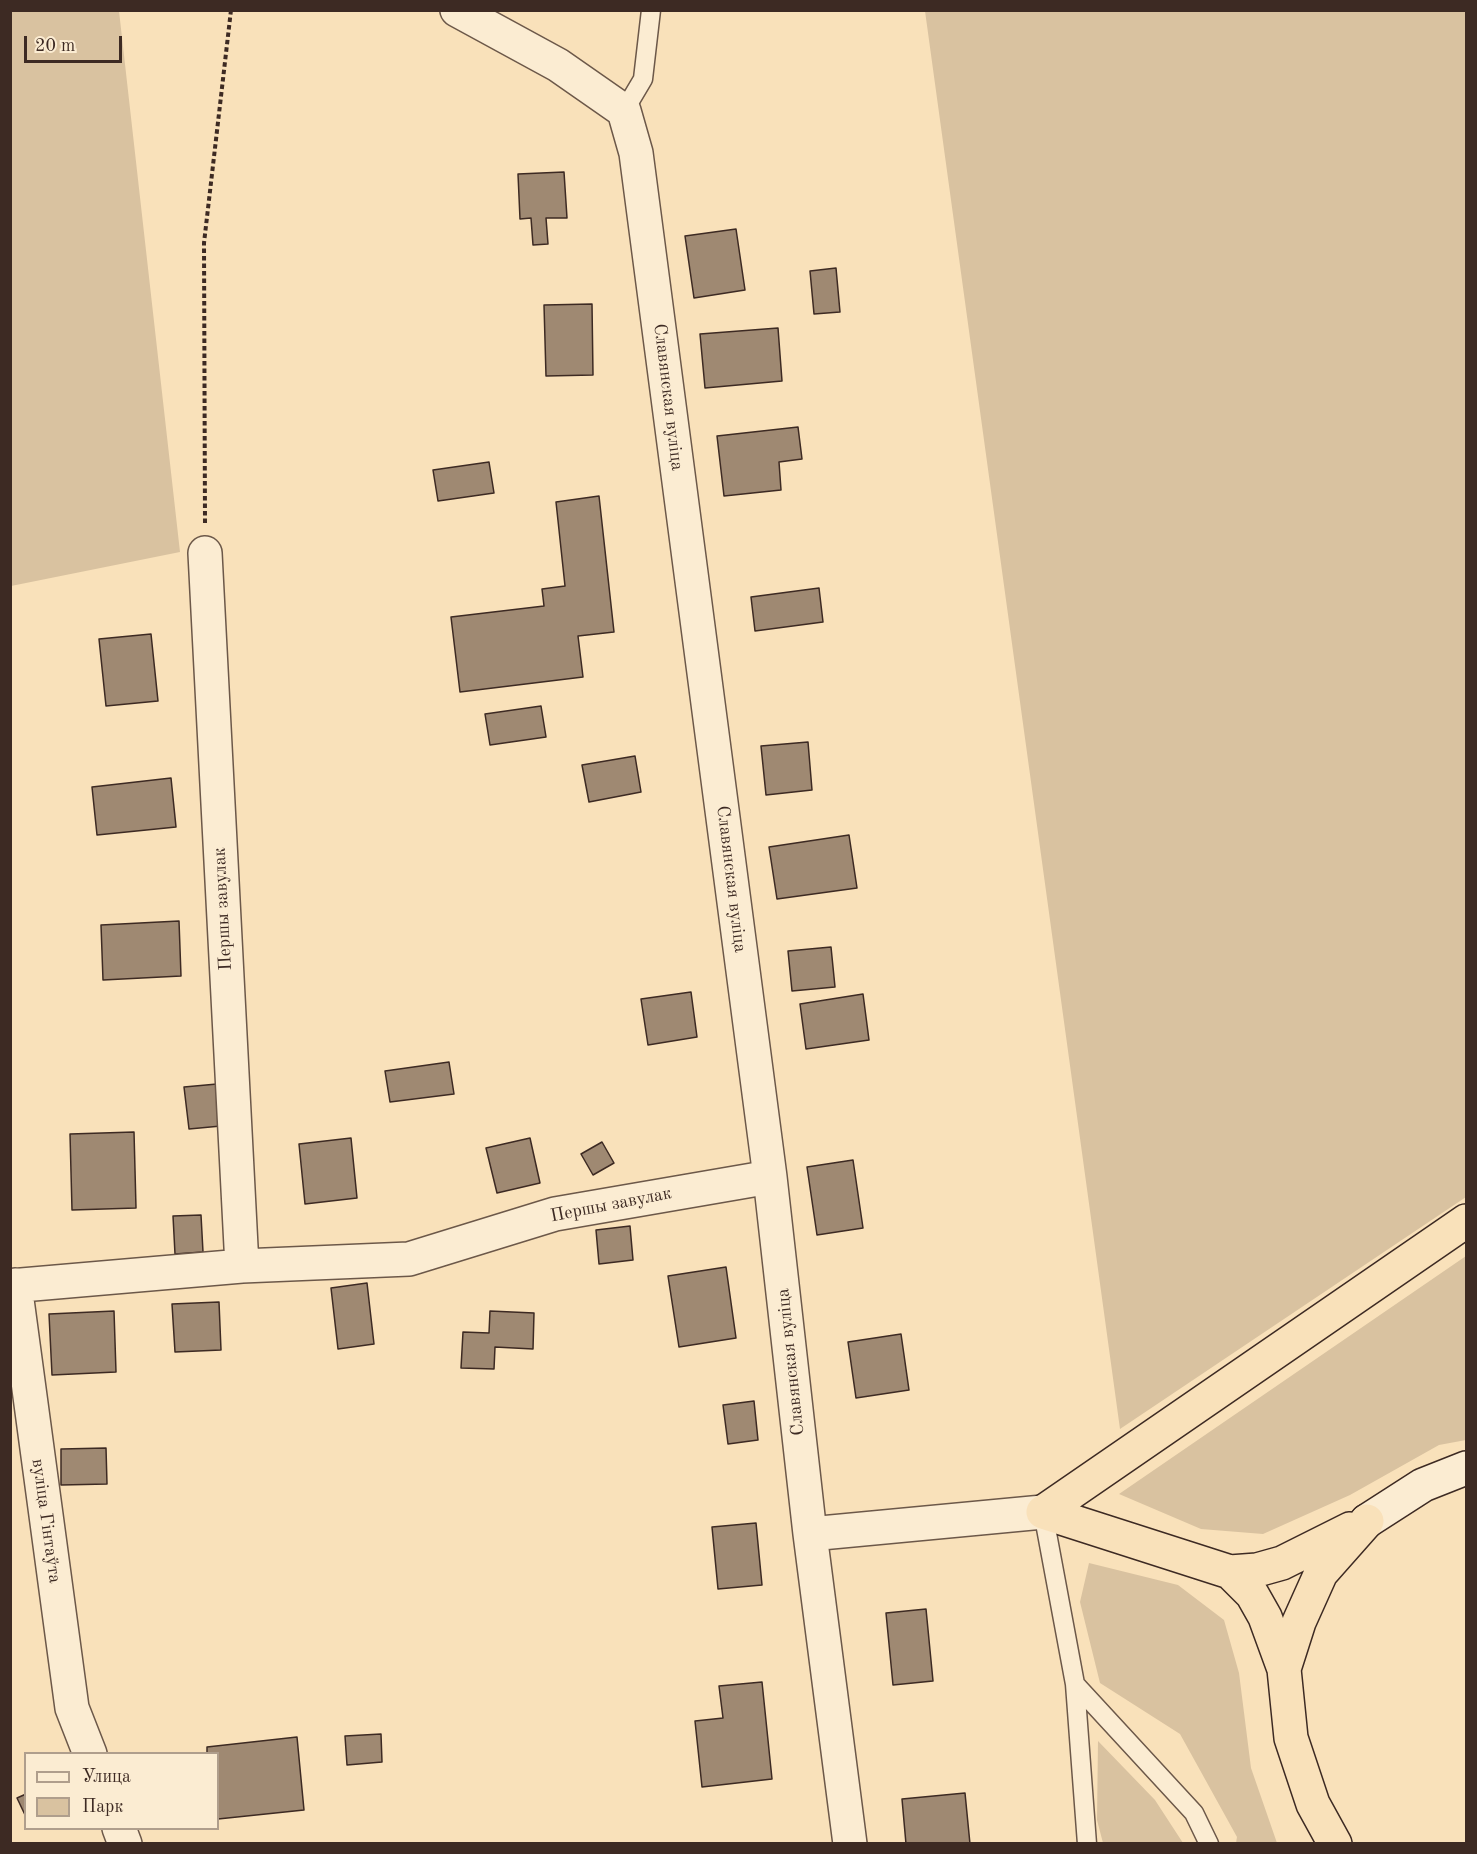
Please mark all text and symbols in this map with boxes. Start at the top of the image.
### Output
scale bar [27,24,124,62]
text: 20 m [35,37,75,55]
street label: Славянская вуліца [648,322,688,472]
street label: Славянская вуліца [711,804,751,954]
street label: Першы завулак [209,847,237,971]
street label: Першы завулак [548,1183,674,1227]
street label: Славянская вуліца [773,1287,809,1437]
street label: вуліца Гінтаўта [27,1457,65,1585]
legend [24,1752,219,1830]
text: Улица [82,1768,131,1786]
text: Парк [82,1798,123,1816]

